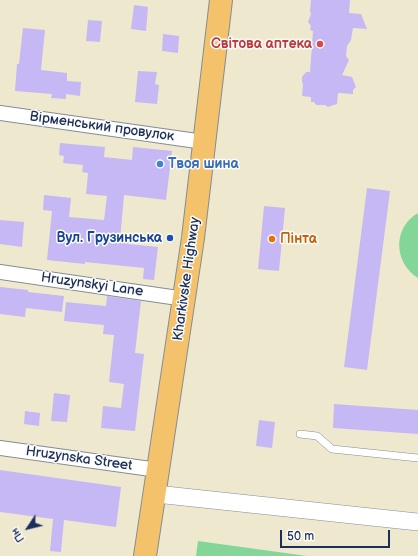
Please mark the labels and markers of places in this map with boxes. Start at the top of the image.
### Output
place label: Світова аптека [211,36,312,52]
marker: Світова аптека [315,39,325,49]
place label: Твоя шина [168,156,239,172]
marker: Твоя шина [155,159,165,169]
place label: Вул. Грузинська [56,230,162,246]
place label: Пінта [280,231,317,247]
marker: Вул. Грузинська [165,233,175,243]
marker: Пінта [267,234,277,244]

